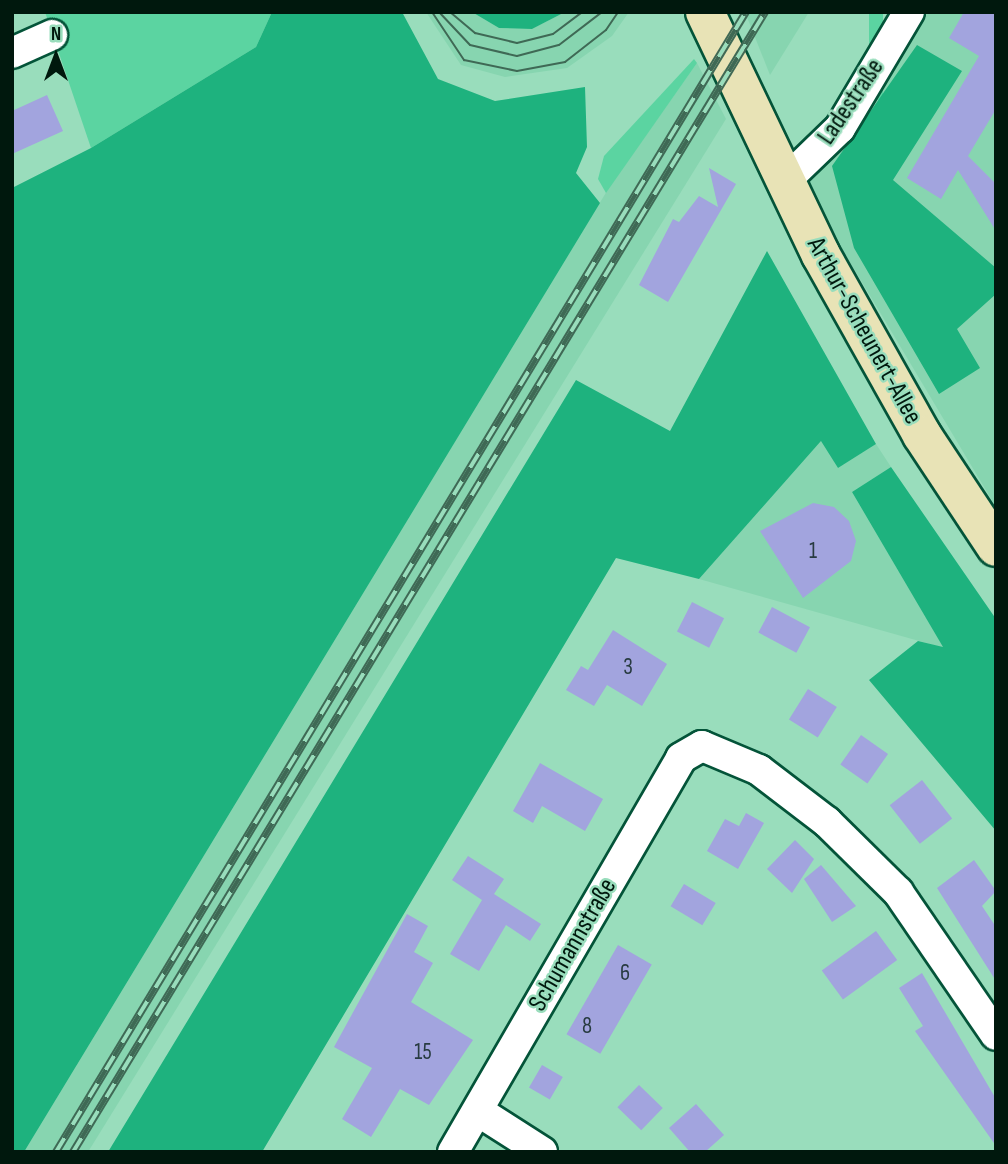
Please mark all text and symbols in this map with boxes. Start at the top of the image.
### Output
north arrow [21,21,91,91]
text: N [51,23,61,46]
street label: Ladestraße [811,53,891,151]
street label: Arthur-Scheunert-Allee [800,232,928,430]
house number: 1 [809,537,817,565]
house number: 3 [623,653,633,681]
street label: Schumannstraße [522,873,624,1017]
house number: 6 [620,959,630,987]
house number: 8 [582,1012,592,1040]
house number: 15 [414,1038,432,1066]

